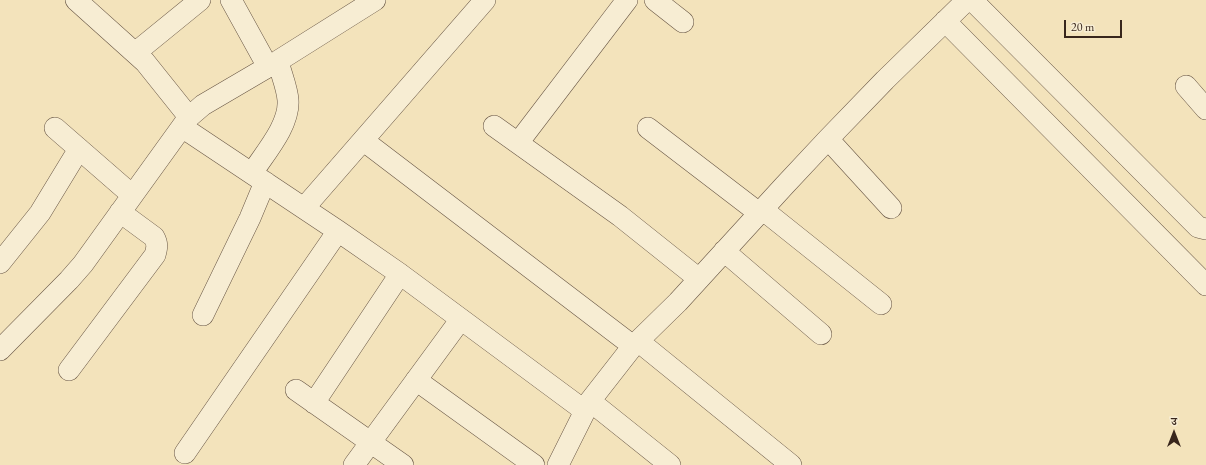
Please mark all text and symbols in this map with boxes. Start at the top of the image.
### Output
scale bar [1066,12,1124,38]
text: 20 m [1071,19,1094,35]
north arrow [1154,413,1194,453]
text: उ [1171,414,1177,428]

